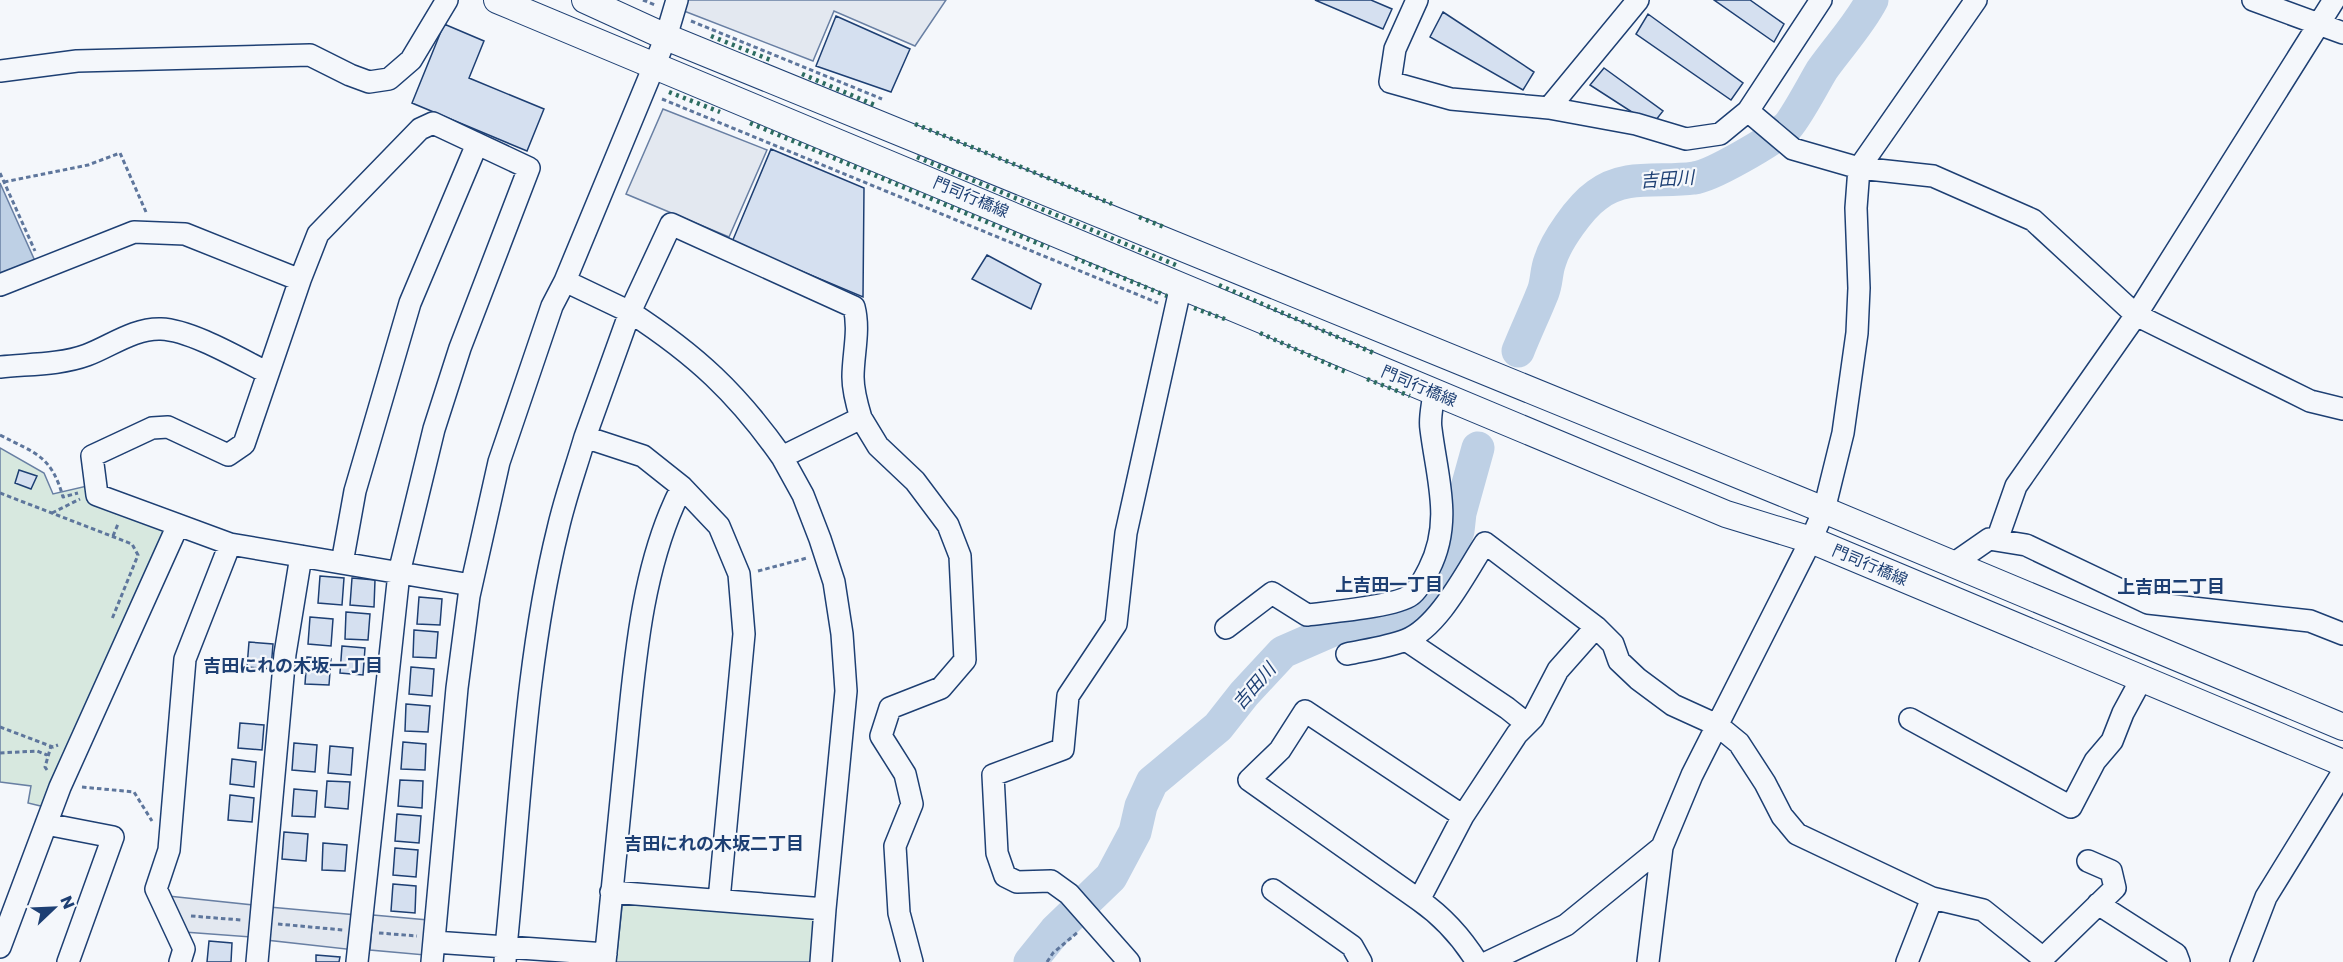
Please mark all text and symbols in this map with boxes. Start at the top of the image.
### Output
water label: 吉田川 [1639,165,1697,193]
street label: 門司行橋線 [930,171,1012,223]
street label: 門司行橋線 [1378,360,1460,412]
street label: 門司行橋線 [1829,539,1911,591]
district label: 上吉田一丁目 [1335,572,1443,597]
district label: 上吉田二丁目 [2117,574,2225,599]
district label: 吉田にれの木坂一丁目 [203,653,383,678]
water label: 吉田川 [1227,656,1282,715]
district label: 吉田にれの木坂二丁目 [624,831,804,856]
north arrow [24,878,84,938]
text: N [54,892,80,912]

